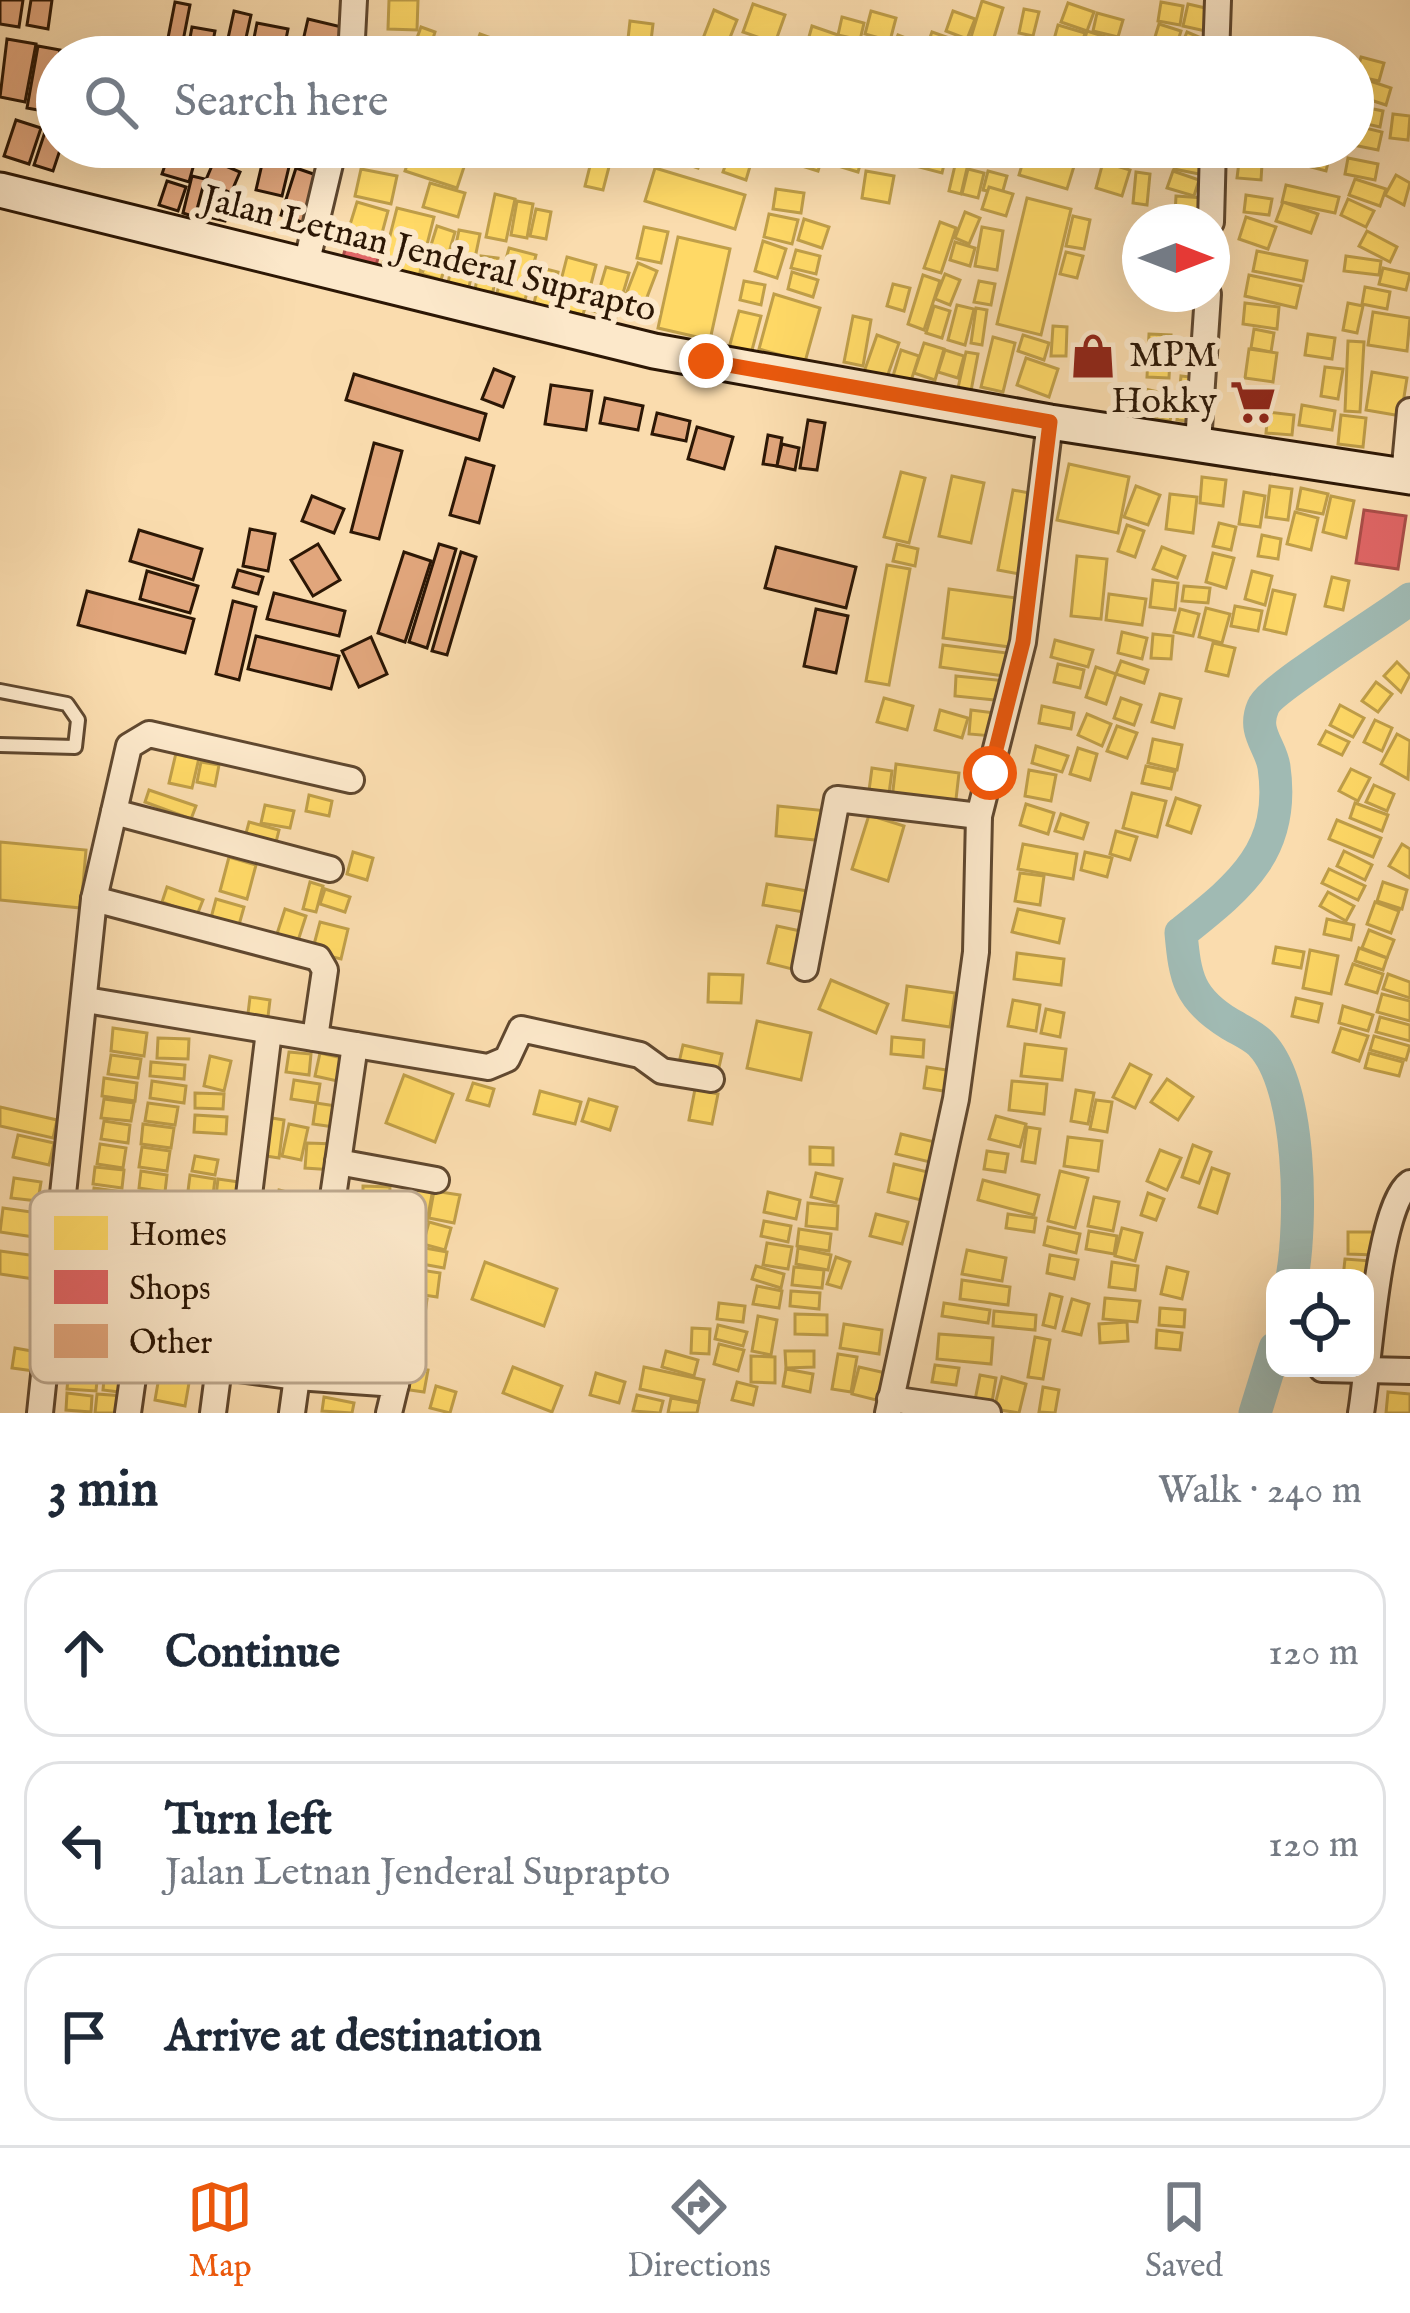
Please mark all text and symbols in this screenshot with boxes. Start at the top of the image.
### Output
search box [36,36,1374,168]
icon: search [78,69,144,135]
text: Search here [174,74,388,131]
street label: Jalan Letnan Jenderal Suprapto [193,175,661,334]
north arrow [1122,204,1230,312]
shop icon: MPM [1068,331,1118,381]
place label: MPM [1129,333,1218,379]
route end [679,334,733,388]
supermarket icon: Hokky [1228,377,1278,427]
place label: Hokky [1111,379,1217,425]
route start [963,746,1017,800]
legend [30,1191,426,1383]
text: Homes [129,1215,227,1257]
text: Shops [129,1269,211,1311]
map controls [1266,1269,1374,1377]
button: locate [1266,1269,1374,1377]
text: Other [129,1323,212,1365]
text: 3 min [48,1459,158,1524]
text: Walk · 240 m [1158,1467,1362,1516]
icon: ahead [51,1620,117,1686]
text: Continue [165,1625,340,1682]
text: 120 m [1268,1629,1359,1678]
text: Turn left [165,1792,332,1849]
icon: left [51,1812,117,1878]
text: 120 m [1268,1821,1359,1870]
text: Jalan Letnan Jenderal Suprapto [165,1849,670,1898]
icon: arrive [51,2004,117,2070]
text: Arrive at destination [165,2009,542,2066]
tab: Map [187,2174,253,2288]
tab: Directions [627,2174,771,2288]
tab: Saved [1145,2174,1223,2288]

